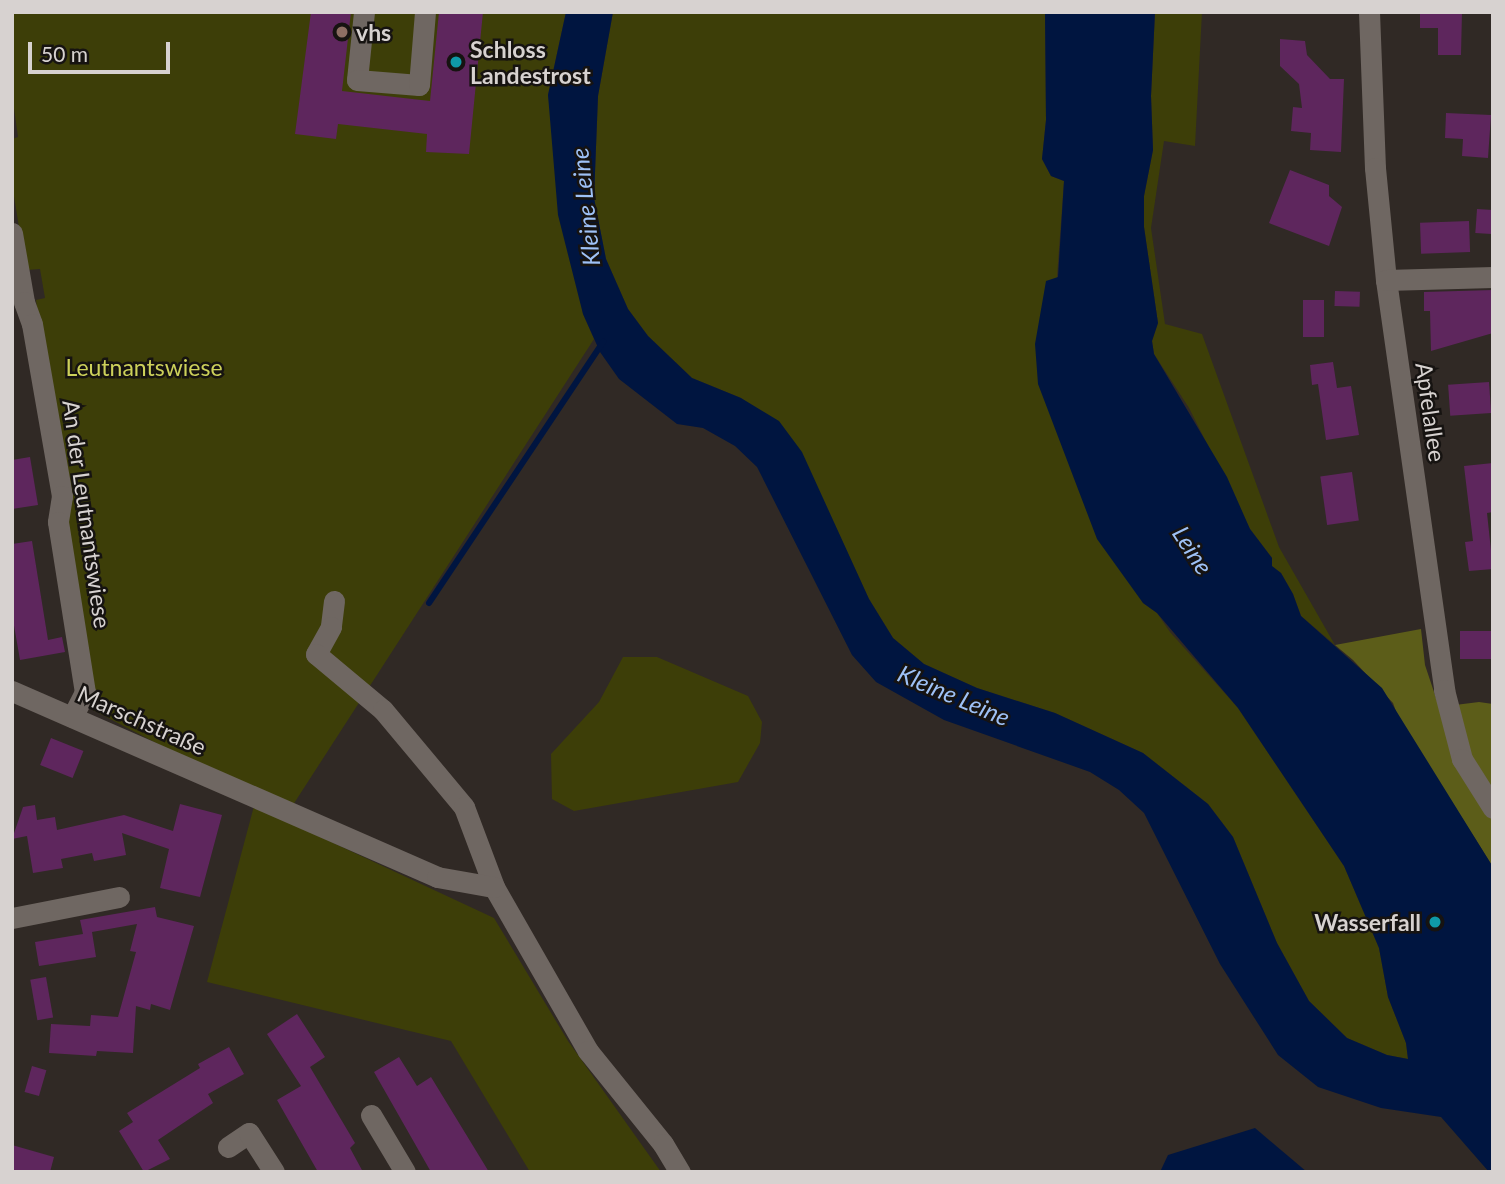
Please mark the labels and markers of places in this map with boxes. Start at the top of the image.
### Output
place label: vhs [356,18,391,46]
marker: vhs [334,24,350,40]
place label: Schloss Landestrost [470,35,591,89]
marker: Schloss Landestrost [448,54,464,70]
place label: Wasserfall [1314,908,1421,936]
marker: Wasserfall [1427,914,1443,930]

